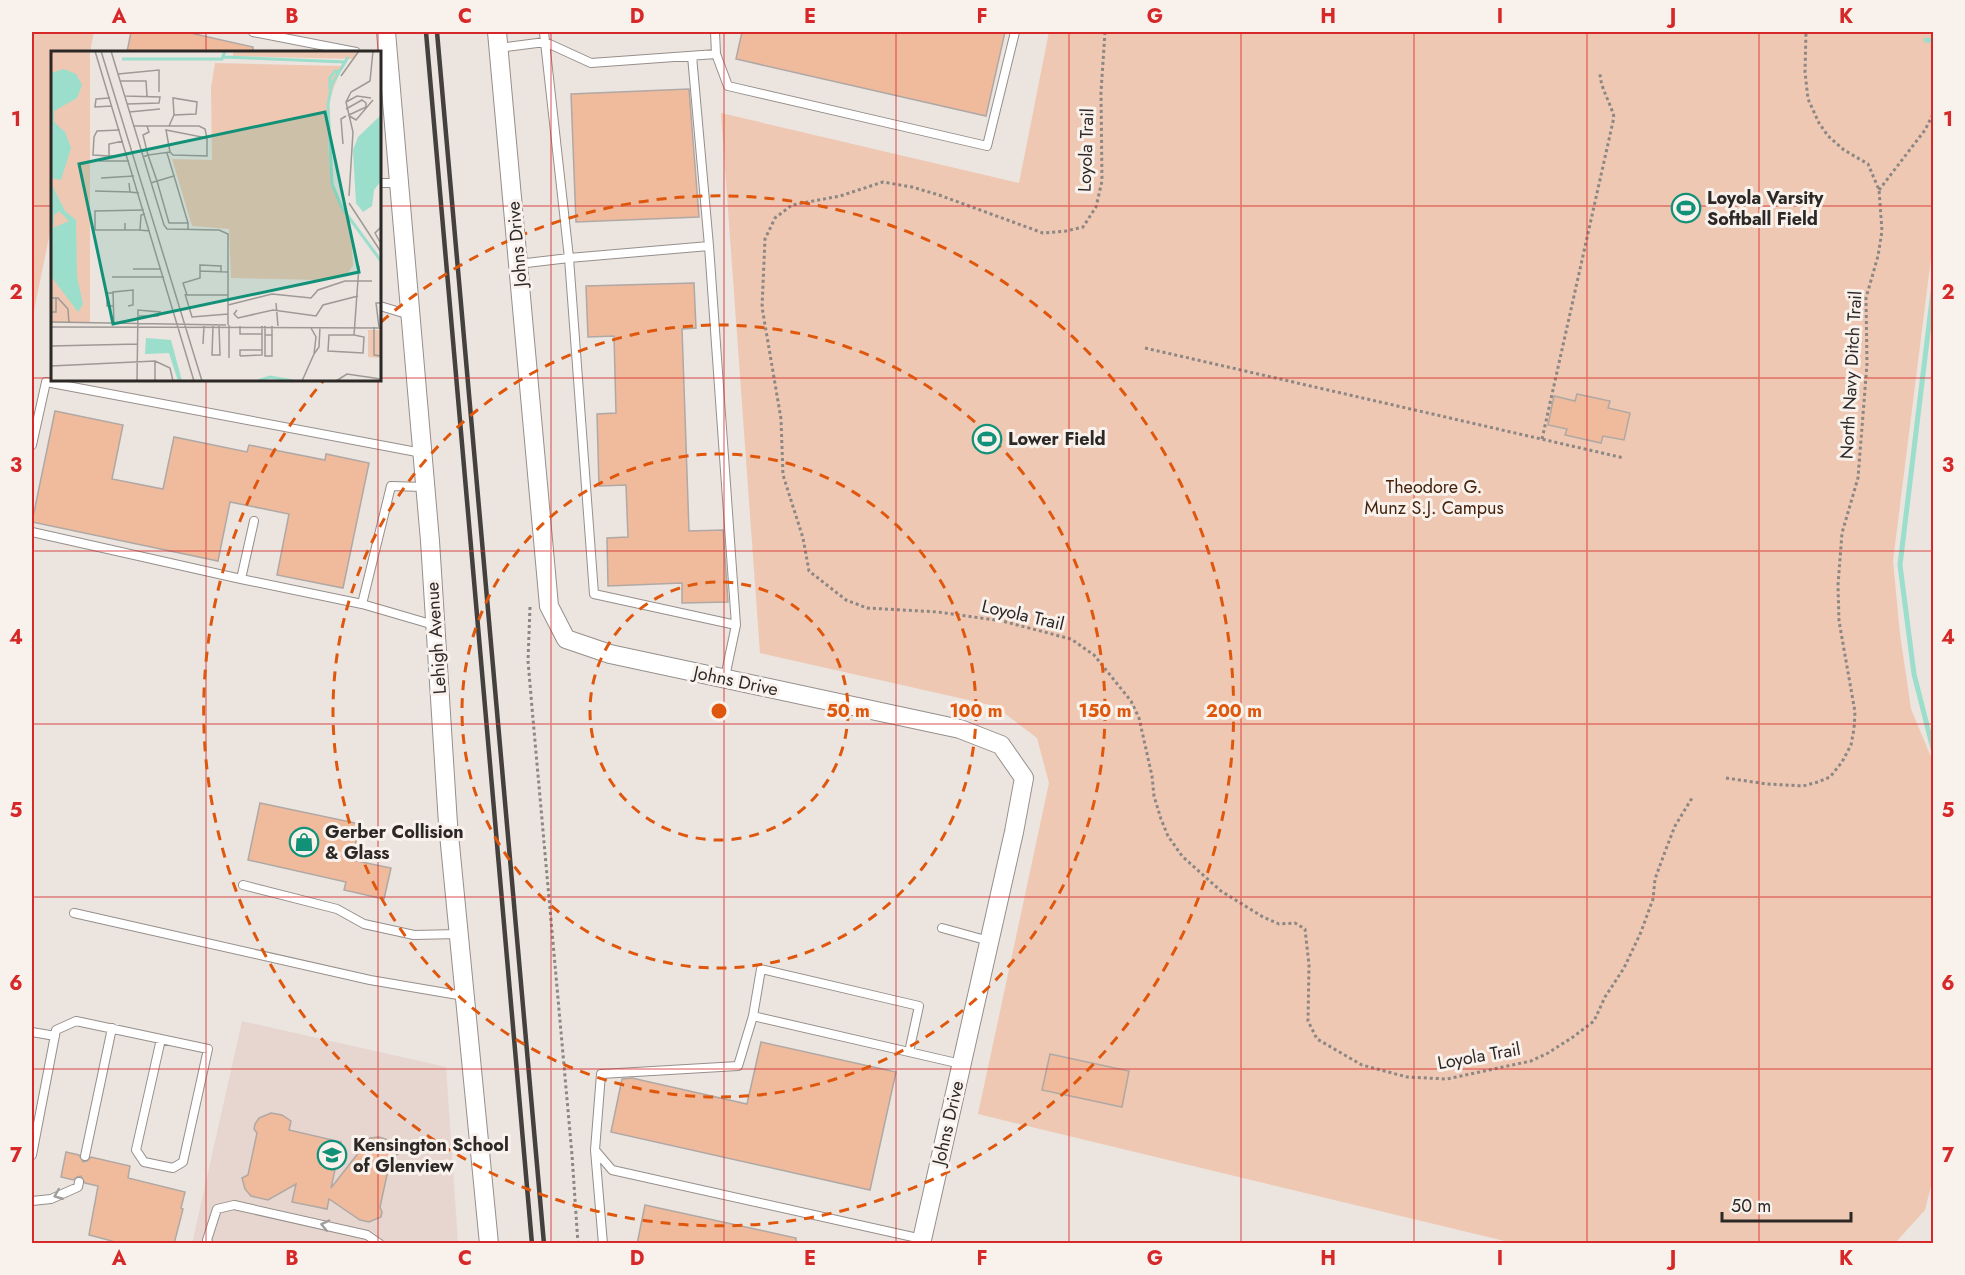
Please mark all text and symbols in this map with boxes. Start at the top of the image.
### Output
text: A [111,2,127,31]
text: B [285,2,299,31]
text: C [458,2,472,31]
text: D [630,2,644,31]
text: E [804,2,816,31]
text: F [976,2,988,31]
text: G [1147,2,1163,31]
text: H [1320,2,1336,31]
text: I [1497,2,1503,31]
text: J [1666,2,1676,31]
text: K [1839,2,1853,31]
inset map [51,51,381,381]
text: 1 [11,105,21,134]
text: 1 [1943,105,1953,134]
street label: Loyola Trail [1072,108,1100,192]
place label: Loyola Varsity Softball Field [1707,185,1824,232]
sports icon: Loyola Varsity Softball Field [1670,192,1702,224]
street label: Johns Drive [500,200,534,290]
text: 2 [9,278,23,307]
text: 2 [1941,278,1955,307]
street label: North Navy Ditch Trail [1834,290,1868,460]
sports icon: Lower Field [971,423,1003,455]
place label: Lower Field [1008,426,1106,452]
text: 3 [10,451,22,480]
text: 3 [1942,451,1954,480]
park label: Theodore G. Munz S.J. Campus [1364,474,1504,521]
street label: Lehigh Avenue [419,581,453,695]
street label: Loyola Trail [979,593,1067,637]
text: 4 [9,623,23,652]
text: 4 [1941,623,1955,652]
street label: Johns Drive [689,659,781,703]
text: 50 m [826,698,870,724]
text: 100 m [949,698,1003,724]
text: 150 m [1079,698,1131,724]
text: 200 m [1206,698,1262,724]
centre of rings [709,701,729,721]
text: 5 [10,796,23,825]
text: 5 [1942,796,1955,825]
place label: Gerber Collision & Glass [325,819,464,866]
shop icon: Gerber Collision & Glass [288,826,320,858]
text: 6 [9,969,23,998]
text: 6 [1941,969,1955,998]
street label: Loyola Trail [1435,1036,1523,1076]
street label: Johns Drive [925,1078,970,1170]
place label: Kensington School of Glenview [353,1132,509,1179]
school or university icon: Kensington School of Glenview [316,1139,348,1171]
text: 7 [10,1141,23,1170]
text: 7 [1942,1141,1955,1170]
scale bar [1722,1185,1851,1223]
one-way arrow [53,1188,64,1200]
text: 50 m [1731,1193,1771,1219]
one-way arrow [320,1220,330,1233]
text: A [111,1244,127,1273]
text: B [285,1244,299,1273]
text: C [458,1244,472,1273]
text: D [630,1244,644,1273]
text: E [804,1244,816,1273]
text: F [976,1244,988,1273]
text: G [1147,1244,1163,1273]
text: H [1320,1244,1336,1273]
text: I [1497,1244,1503,1273]
text: J [1666,1244,1676,1273]
text: K [1839,1244,1853,1273]

